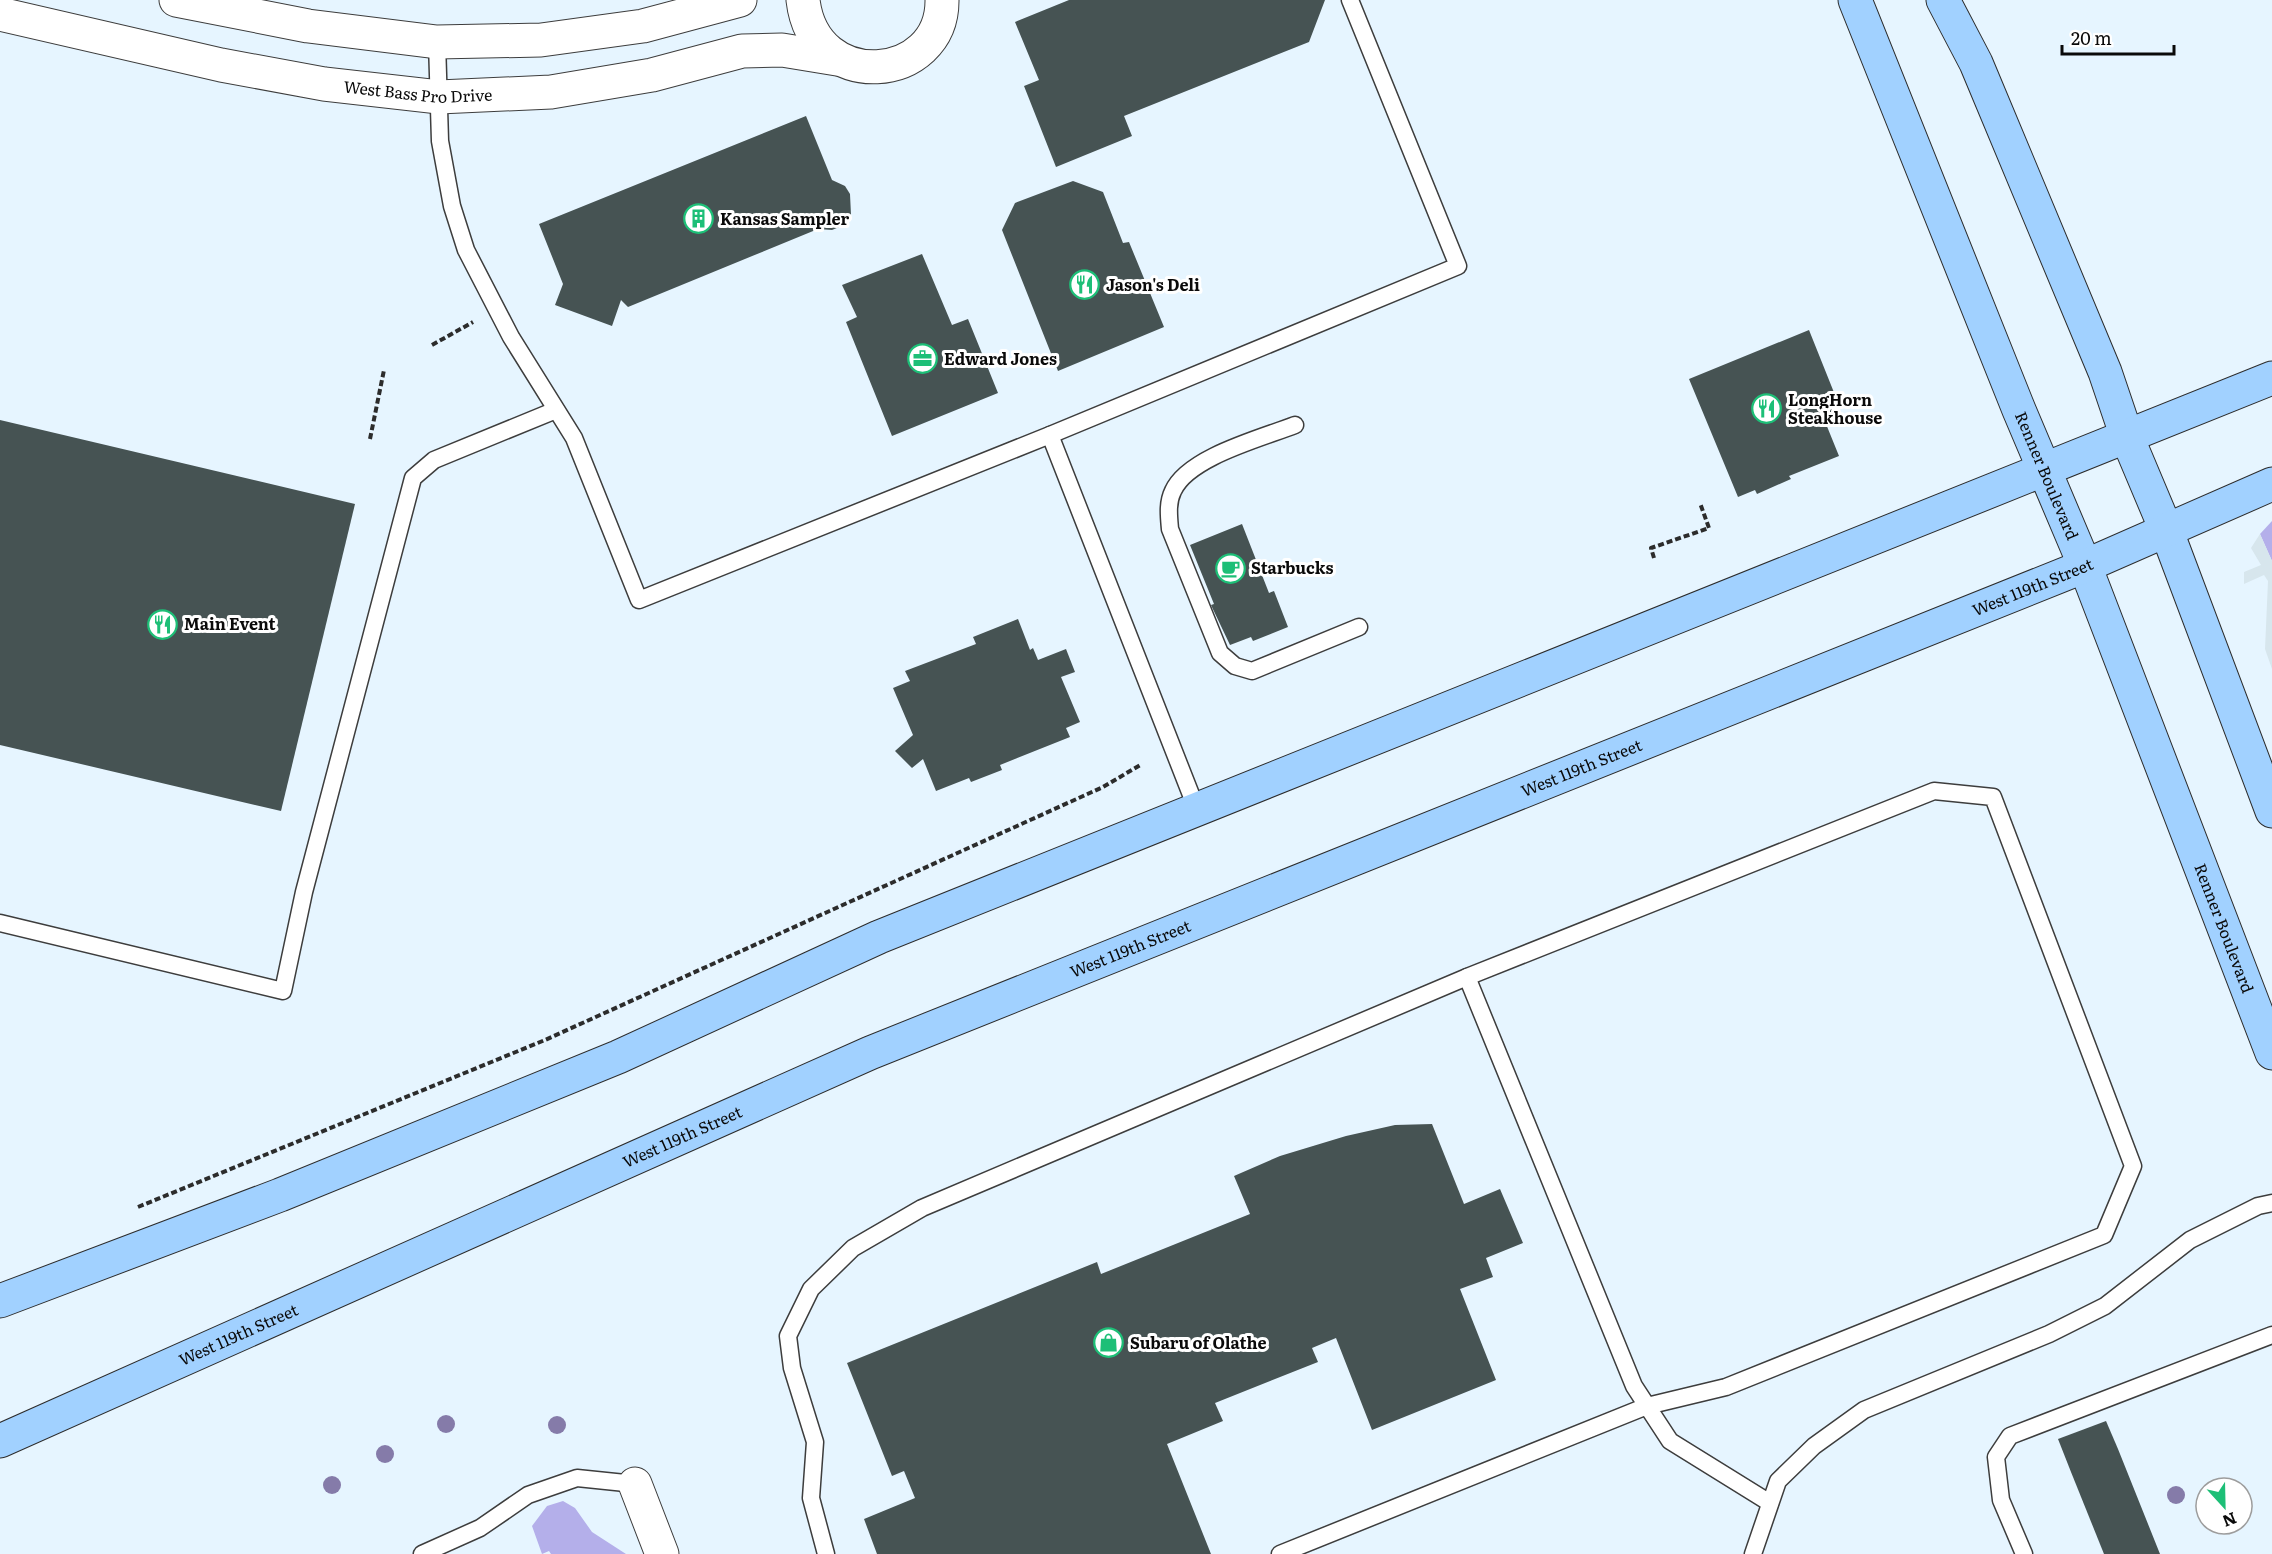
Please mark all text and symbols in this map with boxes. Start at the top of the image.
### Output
scale bar [2062,18,2174,56]
text: 20 m [2071,24,2112,51]
street label: West Bass Pro Drive [342,73,493,108]
building icon: Kansas Sampler [683,203,715,235]
place label: Kansas Sampler [720,206,850,230]
restaurant icon: Jason's Deli [1069,269,1101,301]
place label: Jason's Deli [1106,272,1200,296]
office icon: Edward Jones [907,343,939,375]
place label: Edward Jones [944,346,1057,370]
place label: LongHorn Steakhouse [1788,387,1882,429]
restaurant icon: LongHorn Steakhouse [1751,393,1783,425]
street label: Renner Boulevard [2010,407,2086,544]
street label: West 119th Street [1968,551,2097,621]
cafe icon: Starbucks [1214,552,1246,584]
place label: Starbucks [1251,555,1333,579]
restaurant icon: Main Event [147,608,179,640]
place label: Main Event [184,611,276,635]
street label: West 119th Street [1517,732,1646,802]
street label: Renner Boulevard [2189,859,2261,996]
street label: West 119th Street [1066,913,1194,983]
street label: West 119th Street [618,1099,746,1173]
street label: West 119th Street [174,1296,302,1371]
shop icon: Subaru of Olathe [1093,1327,1125,1359]
place label: Subaru of Olathe [1130,1330,1266,1354]
north arrow [2194,1476,2254,1536]
text: N [2219,1507,2241,1534]

